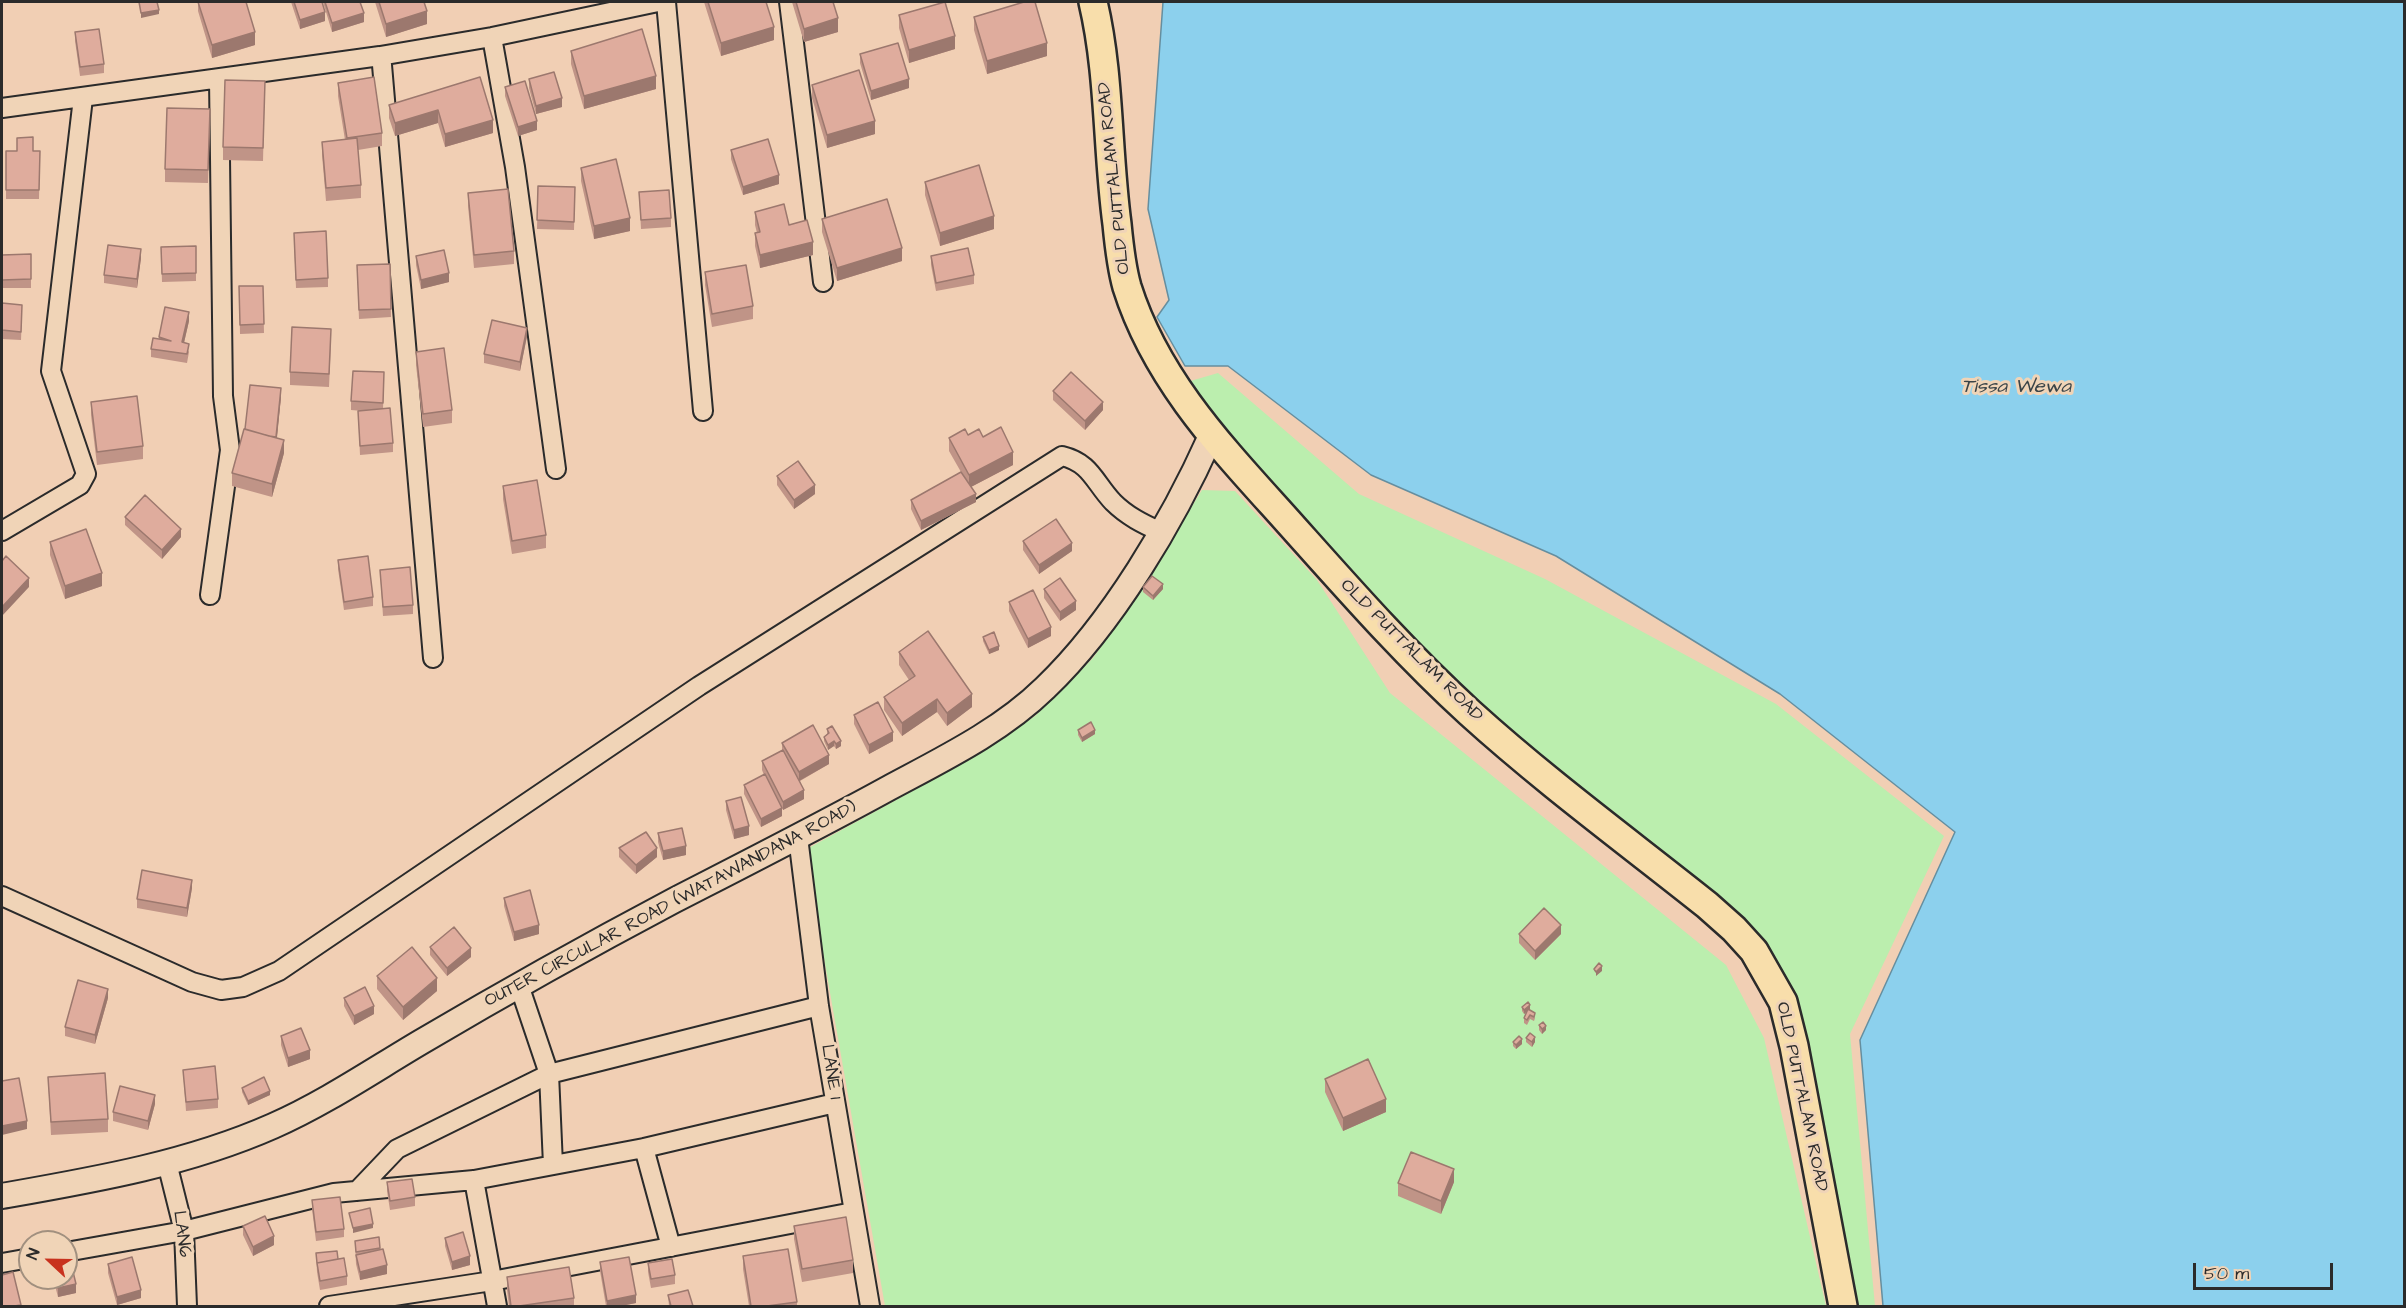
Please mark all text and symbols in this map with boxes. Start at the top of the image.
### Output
street label: OLD PUTTALAM ROAD [1094,81,1136,275]
water label: Tissa Wewa [1961,376,2071,400]
street label: OLD PUTTALAM ROAD [1335,575,1487,727]
street label: OUTER CIRCULAR ROAD (WATAWANDANA ROAD) [481,797,861,1013]
street label: OLD PUTTALAM ROAD [1770,1000,1832,1194]
street label: LANE 1 [815,1043,845,1101]
street label: LAN6 [167,1209,195,1259]
north arrow [18,1230,78,1290]
text: N [21,1245,45,1263]
scale bar [2196,1251,2336,1289]
text: 50 m [2204,1261,2249,1286]

